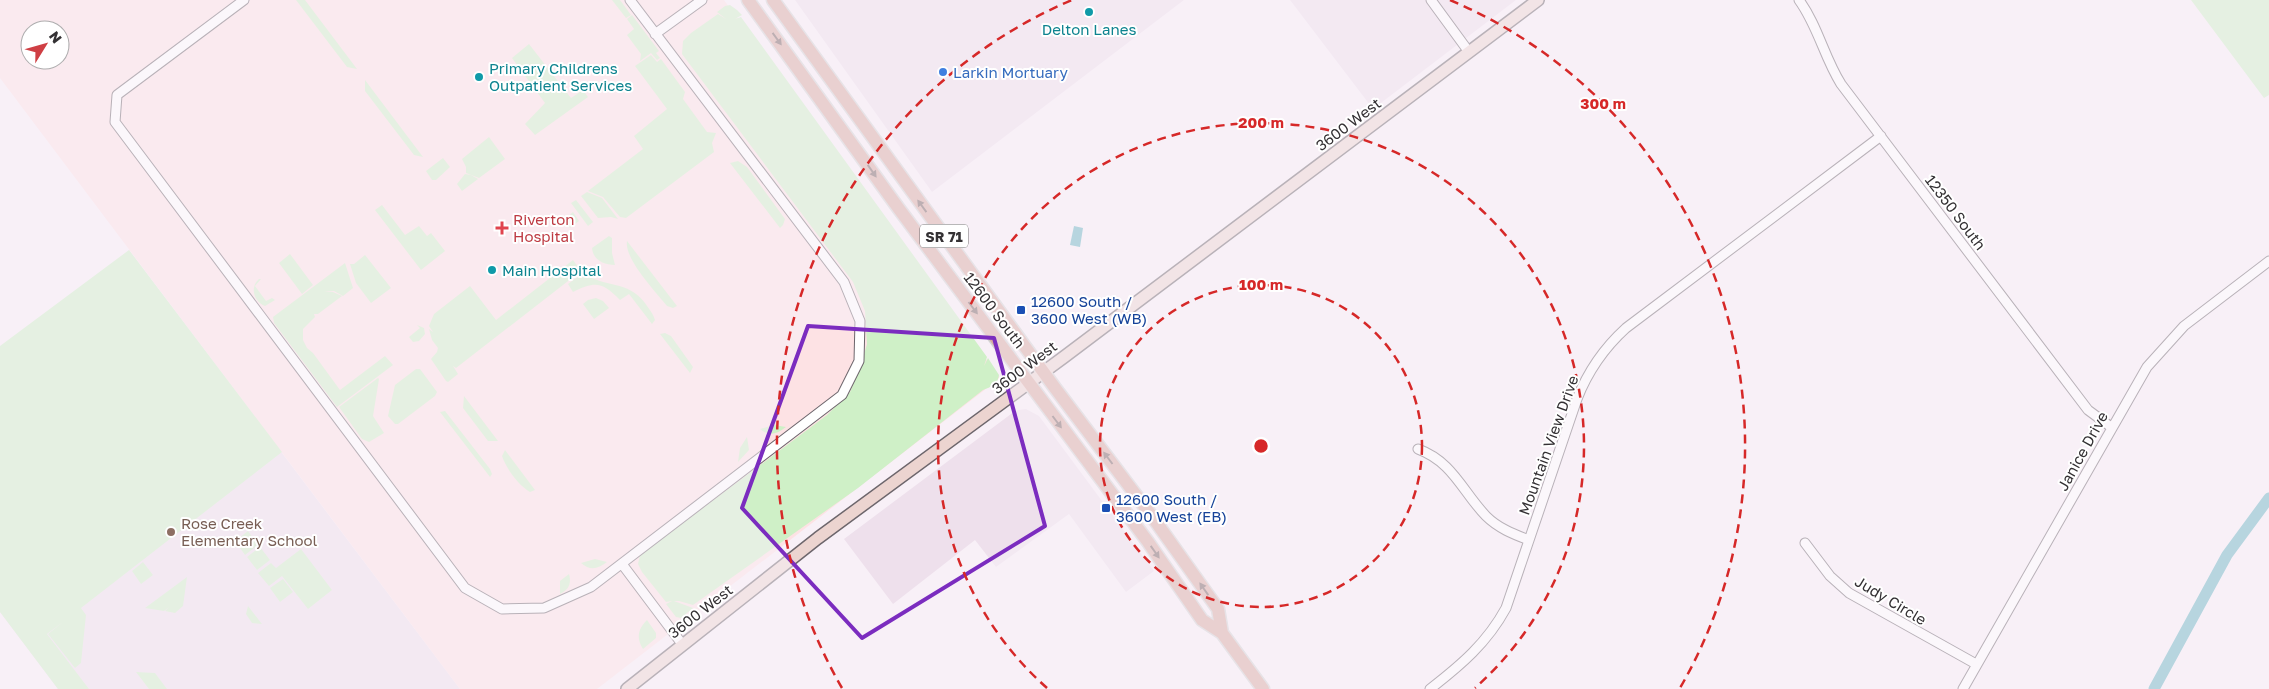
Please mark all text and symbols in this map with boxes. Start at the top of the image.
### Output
marker: Delton Lanes [1083,6,1095,18]
north arrow [20,20,70,70]
place label: Delton Lanes [1042,20,1136,38]
text: N [46,28,66,46]
one-way arrow [772,33,782,46]
place label: Primary Childrens Outpatient Services [489,59,632,94]
place label: Larkin Mortuary [953,63,1068,81]
marker: Larkin Mortuary [937,66,949,78]
marker: Primary Childrens Outpatient Services [473,71,485,83]
street label: 3600 West [1312,94,1384,154]
text: 300 m [1580,94,1626,112]
text: 200 m [1238,113,1284,131]
one-way arrow [867,164,877,178]
street label: 12350 South [1922,171,1990,253]
one-way arrow [916,200,927,213]
place label: Riverton Hospital [513,210,574,245]
marker: Riverton Hospital [495,221,509,235]
road number: SR 71 [920,225,968,248]
place label: Main Hospital [502,261,601,279]
marker: Main Hospital [486,264,498,276]
street label: 12600 South [961,269,1029,351]
text: 100 m [1239,275,1283,293]
place label: 12600 South / 3600 West (WB) [1031,292,1147,327]
one-way arrow [968,301,979,314]
marker: 12600 South / 3600 West (WB) [1015,304,1027,316]
street label: 3600 West [988,337,1060,397]
street label: Mountain View Drive [1514,372,1582,517]
street label: Janice Drive [2053,408,2111,494]
one-way arrow [1052,415,1063,428]
centre of rings [1252,437,1270,455]
one-way arrow [1103,452,1114,465]
place label: 12600 South / 3600 West (EB) [1116,490,1227,525]
marker: 12600 South / 3600 West (EB) [1100,502,1112,514]
place label: Rose Creek Elementary School [181,514,317,549]
marker: Rose Creek Elementary School [165,526,177,538]
one-way arrow [1150,545,1160,559]
street label: Judy Circle [1852,572,1930,629]
street label: 3600 West [664,580,736,642]
one-way arrow [1199,582,1209,596]

